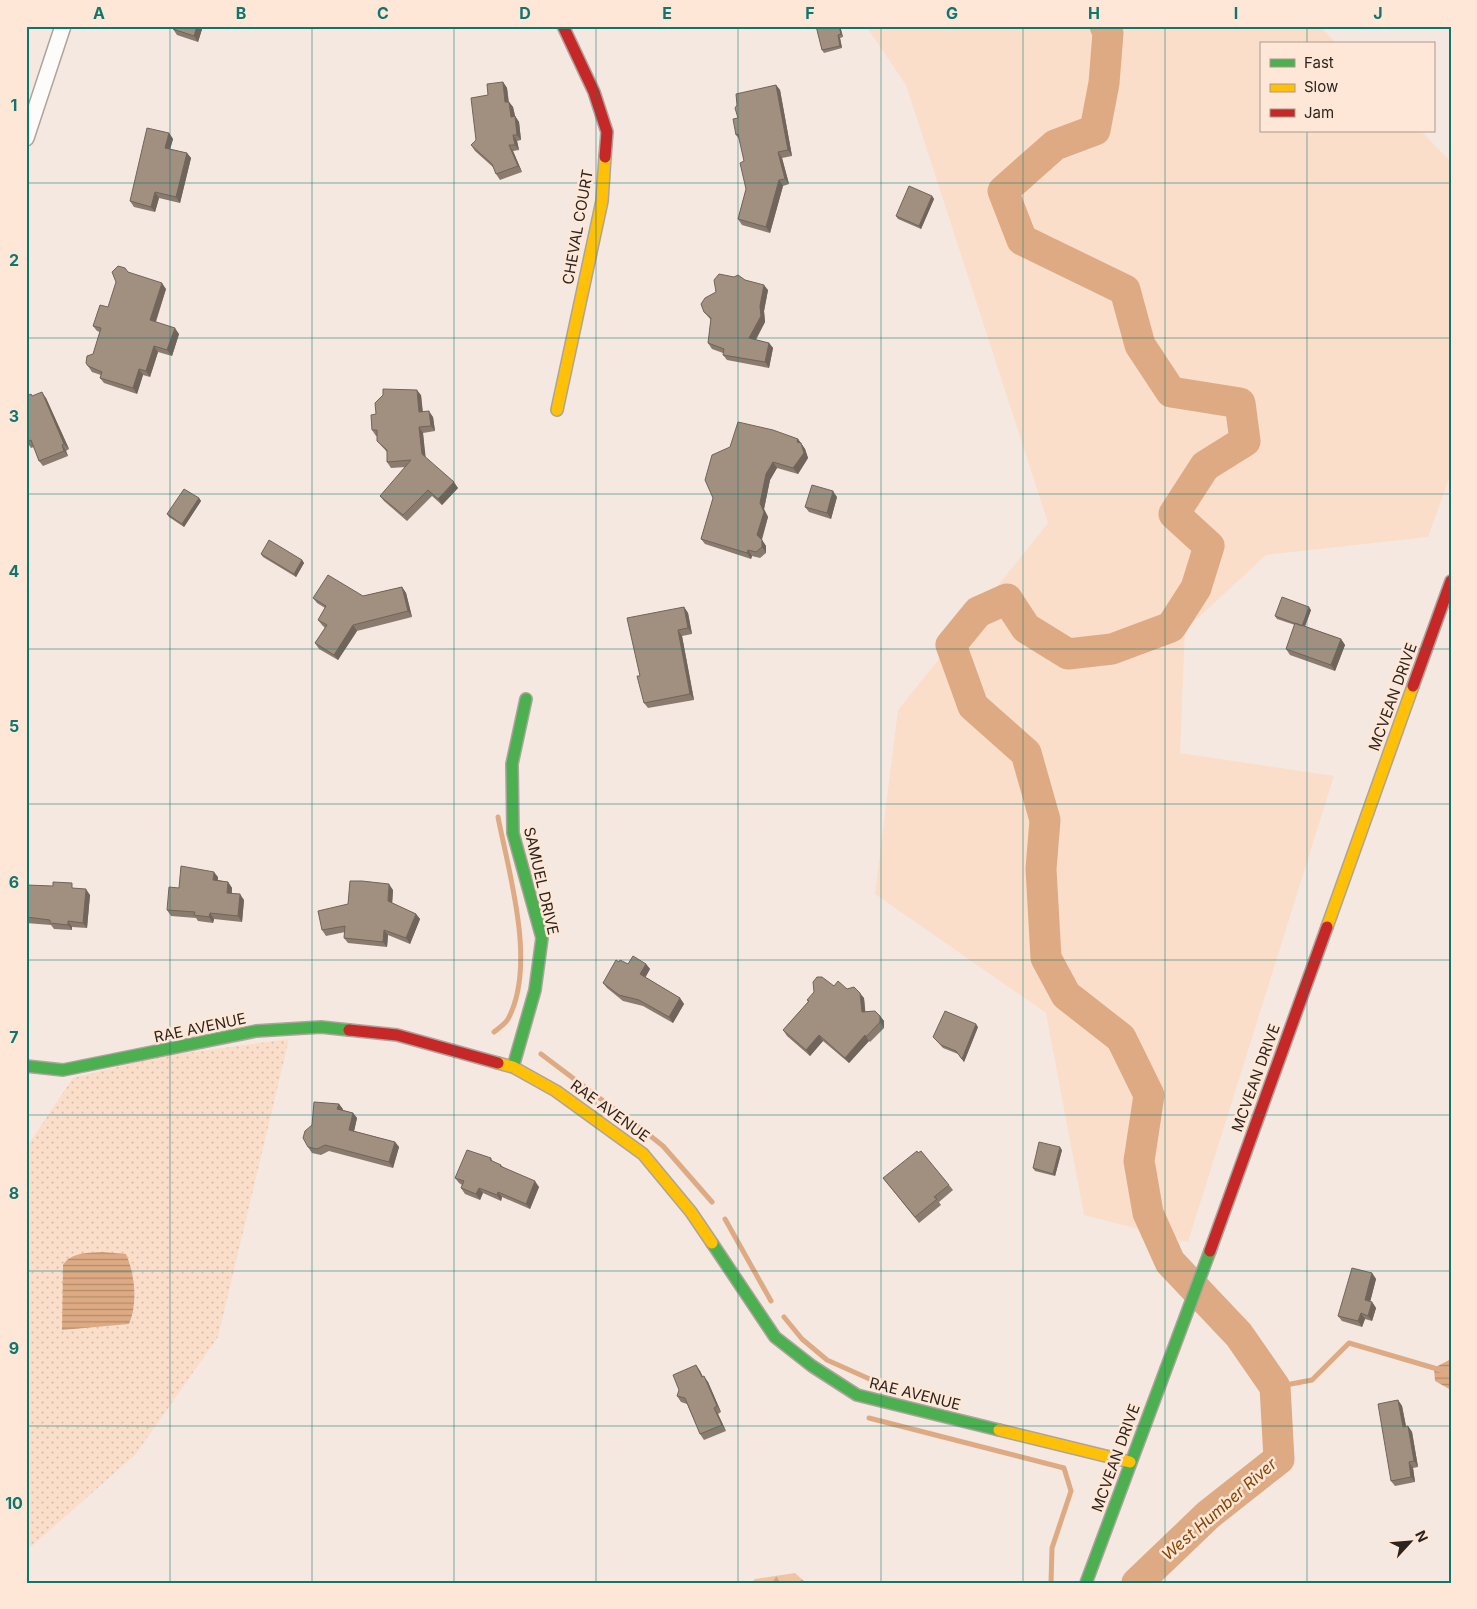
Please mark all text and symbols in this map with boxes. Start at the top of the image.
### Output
text: A [93,3,105,23]
text: B [236,3,246,23]
text: C [377,3,389,23]
text: D [519,3,531,23]
text: E [662,3,672,23]
text: F [805,3,815,23]
text: G [946,3,958,23]
text: H [1088,3,1100,23]
text: I [1234,3,1238,23]
text: J [1373,3,1383,23]
legend [1260,42,1434,132]
text: Fast [1304,53,1334,72]
text: Slow [1304,77,1338,96]
text: 1 [11,95,17,115]
text: Jam [1304,103,1334,122]
street label: CHEVAL COURT [558,168,597,286]
text: 2 [9,250,19,270]
text: 3 [9,406,19,426]
text: 4 [9,561,20,581]
street label: MCVEAN DRIVE [1364,640,1421,753]
text: 5 [9,716,19,736]
street label: SAMUEL DRIVE [520,825,563,937]
text: 6 [9,872,19,892]
street label: RAE AVENUE [152,1009,248,1047]
street label: MCVEAN DRIVE [1227,1021,1284,1134]
text: 7 [9,1027,19,1047]
street label: RAE AVENUE [567,1075,654,1146]
text: 8 [9,1183,19,1203]
text: 9 [9,1338,19,1358]
street label: RAE AVENUE [868,1373,963,1414]
street label: MCVEAN DRIVE [1087,1401,1144,1514]
water label: West Humber River [1158,1453,1281,1564]
text: 10 [5,1493,23,1513]
north arrow [1384,1516,1434,1566]
text: N [1412,1528,1432,1545]

